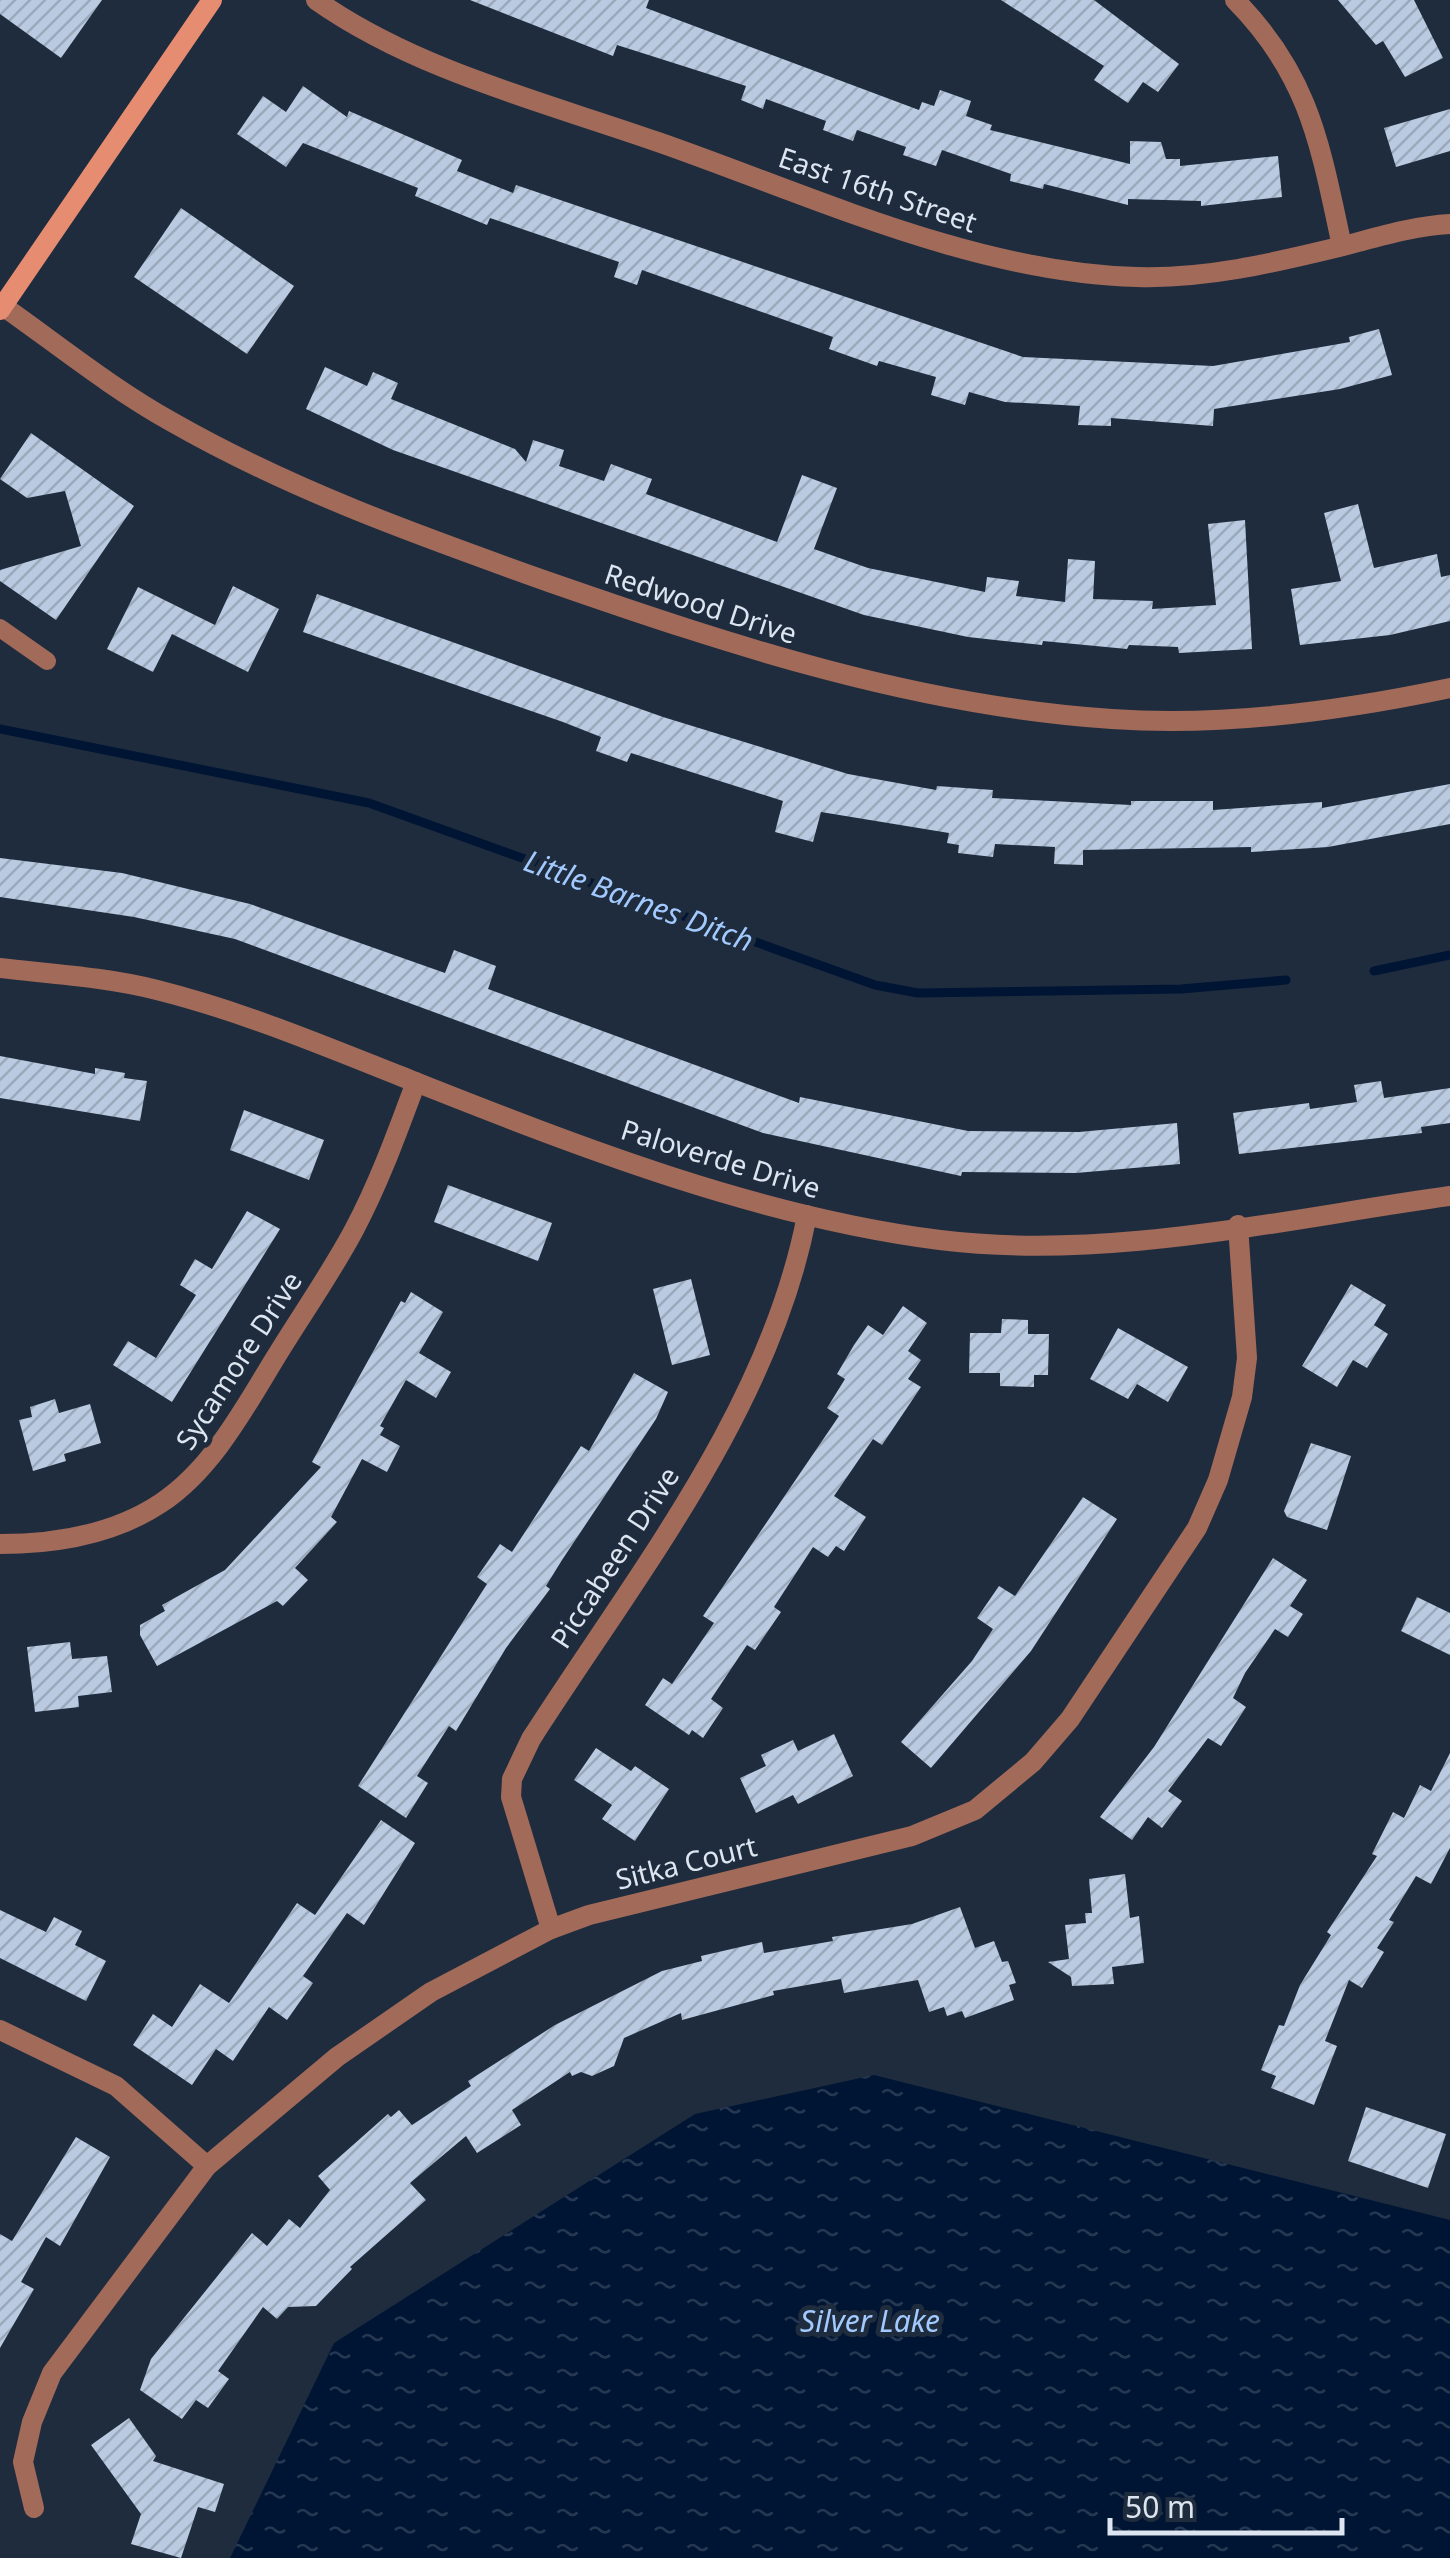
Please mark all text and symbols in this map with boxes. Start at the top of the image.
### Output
street label: East 16th Street [774,137,982,241]
street label: Redwood Drive [600,554,802,652]
water label: Little Barnes Ditch [519,839,759,961]
street label: Paloverde Drive [617,1110,825,1206]
street label: Sycamore Drive [166,1264,310,1456]
street label: Piccabeen Drive [541,1459,687,1655]
street label: Sitka Court [611,1826,761,1898]
water label: Silver Lake [800,2300,940,2341]
scale bar [1110,2473,1342,2535]
text: 50 m [1125,2486,1195,2527]

